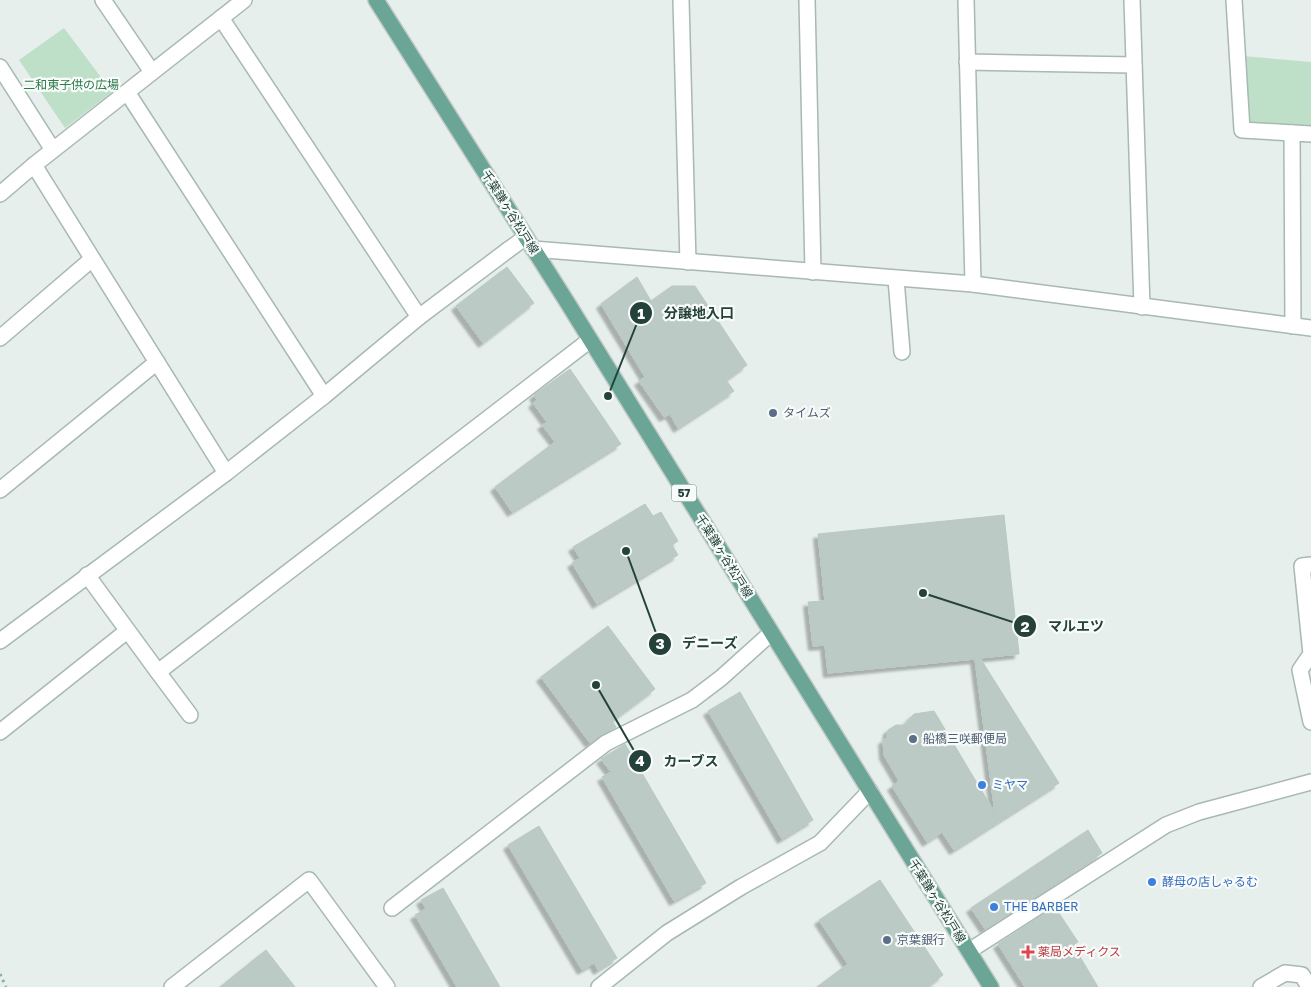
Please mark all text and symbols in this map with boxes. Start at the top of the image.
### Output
park label: 二和東子供の広場 [23,77,119,92]
street label: 千葉鎌ヶ谷松戸線 [479,167,542,256]
callout: 分譲地入口 [629,299,744,328]
text: 1 [637,304,645,322]
text: 分譲地入口 [663,304,734,321]
place label: タイムズ [783,405,831,420]
marker: タイムズ [767,407,779,419]
road number: 57 [672,484,696,502]
street label: 千葉鎌ヶ谷松戸線 [693,511,756,600]
callout: マルエツ [1013,612,1114,641]
text: 2 [1020,617,1030,635]
text: マルエツ [1048,617,1104,634]
callout: デニーズ [647,629,748,658]
text: 3 [655,634,665,652]
text: デニーズ [682,634,738,651]
place label: 船橋三咲郵便局 [923,731,1007,746]
marker: 船橋三咲郵便局 [907,733,919,745]
callout: カーブス [628,746,729,775]
text: 4 [635,751,645,769]
text: カーブス [663,752,719,769]
place label: ミヤマ [992,777,1028,792]
marker: ミヤマ [976,779,988,791]
street label: 千葉鎌ヶ谷松戸線 [906,856,969,945]
place label: 酵母の店しゃるむ [1162,874,1258,889]
marker: 酵母の店しゃるむ [1146,876,1158,888]
place label: THE BARBER [1004,899,1078,914]
marker: THE BARBER [988,901,1000,913]
place label: 京葉銀行 [897,932,945,947]
marker: 京葉銀行 [881,934,893,946]
place label: 薬局メディクス [1038,944,1121,959]
marker: 薬局メディクス [1022,946,1034,958]

